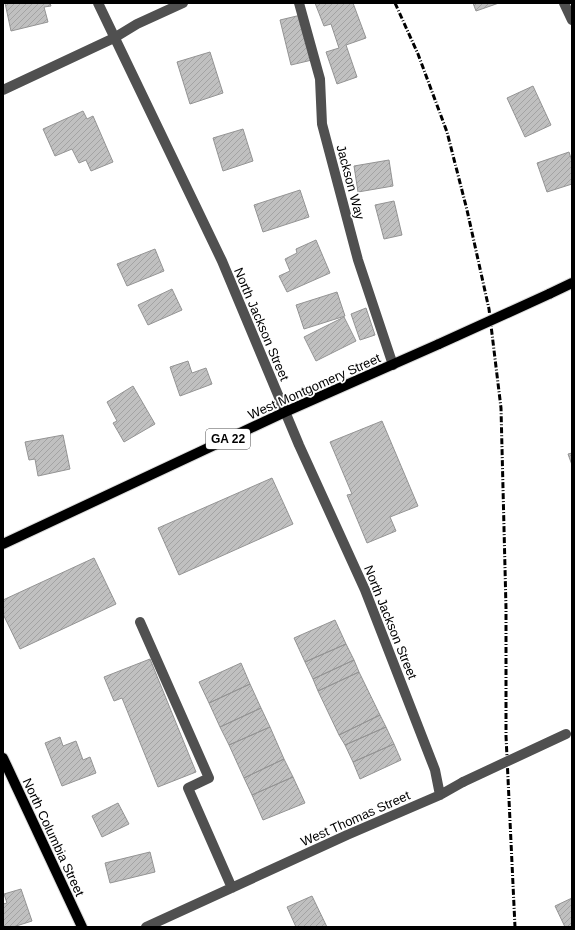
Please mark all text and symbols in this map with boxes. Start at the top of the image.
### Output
street label: Jackson Way [333,143,368,222]
street label: North Jackson Street [231,265,292,383]
street label: West Montgomery Street [246,350,383,423]
road number: GA 22 [206,429,250,449]
street label: North Jackson Street [361,563,420,682]
street label: North Columbia Street [20,776,88,899]
street label: West Thomas Street [298,787,413,849]

